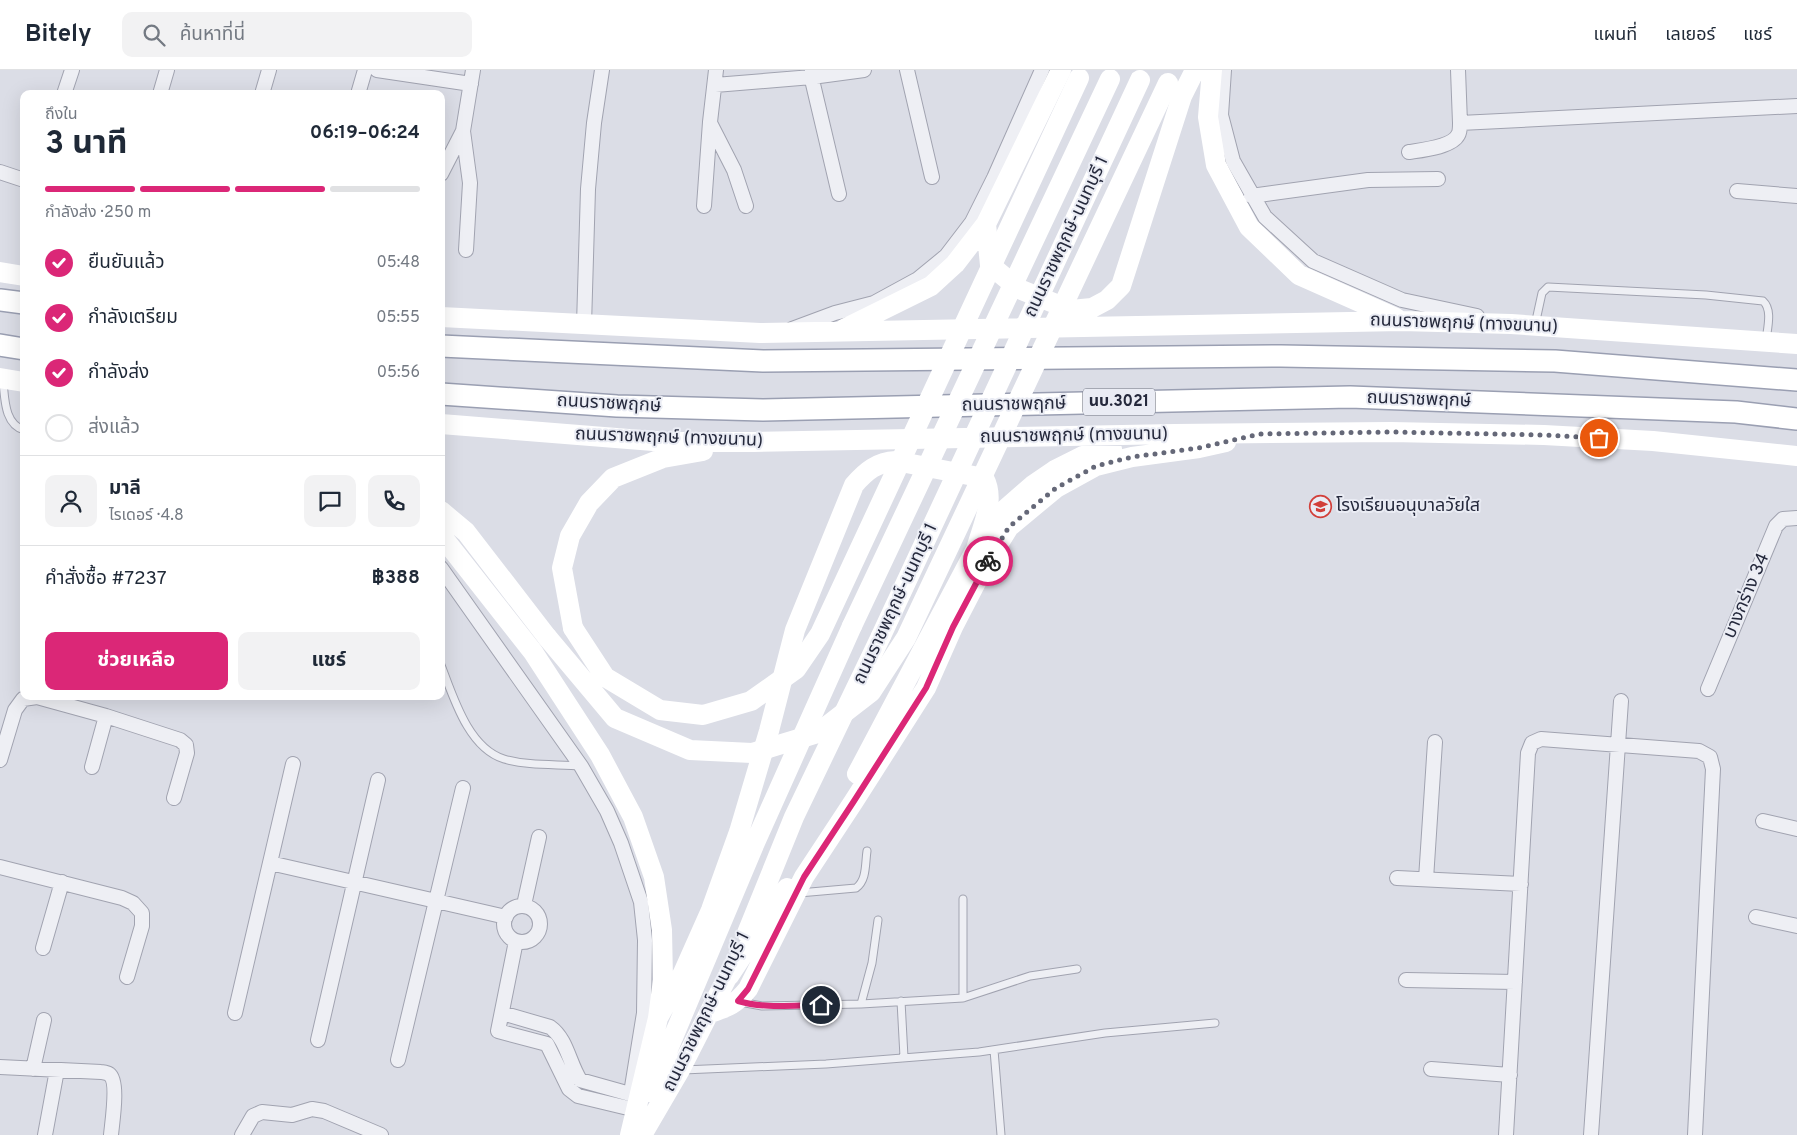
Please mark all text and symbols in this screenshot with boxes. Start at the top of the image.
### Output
search box [122,12,472,57]
text: Bitely [25,20,92,50]
icon: search [140,21,168,49]
text: ค้นหาที่นี่ [180,23,245,47]
text: แผนที่ [1593,24,1637,47]
text: เลเยอร์ [1665,24,1715,47]
text: แชร์ [1743,24,1772,47]
text: ถึงใน [45,105,78,125]
text: 06:19–06:24 [310,121,420,145]
text: 3 นาที [45,125,127,165]
street label: ถนนราชพฤกษ์-นนทบุรี 1 [1020,153,1114,321]
text: กำลังส่ง · 250 m [45,203,151,223]
icon: check [45,249,73,277]
text: ยืนยันแล้ว [88,251,165,275]
text: 05:48 [376,253,420,273]
icon: check [45,304,73,332]
text: กำลังเตรียม [88,306,178,330]
text: 05:55 [376,308,420,328]
street label: ถนนราชพฤกษ์ (ทางขนาน) [1369,309,1559,339]
icon: check [45,359,73,387]
text: กำลังส่ง [88,361,149,385]
text: 05:56 [377,363,420,383]
street label: ถนนราชพฤกษ์ [1366,387,1472,413]
road number: นบ.3021 [1083,388,1155,416]
street label: ถนนราชพฤกษ์ [556,390,662,418]
street label: ถนนราชพฤกษ์ [962,393,1066,417]
text: ส่งแล้ว [88,416,140,440]
pin [1578,417,1620,459]
street label: ถนนราชพฤกษ์ (ทางขนาน) [574,423,764,453]
street label: ถนนราชพฤกษ์ (ทางขนาน) [980,423,1168,449]
icon: bag [1585,424,1613,452]
button: person [45,475,97,527]
button: chat [304,475,356,527]
button: phone [368,475,420,527]
text: มาลี [109,477,141,501]
school or university icon: โรงเรียนอนุบาลวัยใส [1308,494,1332,518]
place label: โรงเรียนอนุบาลวัยใส [1336,495,1480,518]
text: ไรเดอร์ · 4.8 [109,506,184,526]
street label: ถนนราชพฤกษ์-นนทบุรี 1 [849,520,943,688]
courier [963,536,1013,586]
icon: bike [974,547,1002,575]
street label: บางกร่าง 34 [1719,550,1775,642]
text: ฿388 [372,566,420,590]
text: คำสั่งซื้อ #7237 [45,567,167,591]
button: ช่วยเหลือ [45,632,228,690]
button: แชร์ [238,632,420,690]
street label: ถนนราชพฤกษ์-นนทบุรี 1 [658,928,756,1096]
pin [800,984,842,1026]
icon: home [807,991,835,1019]

